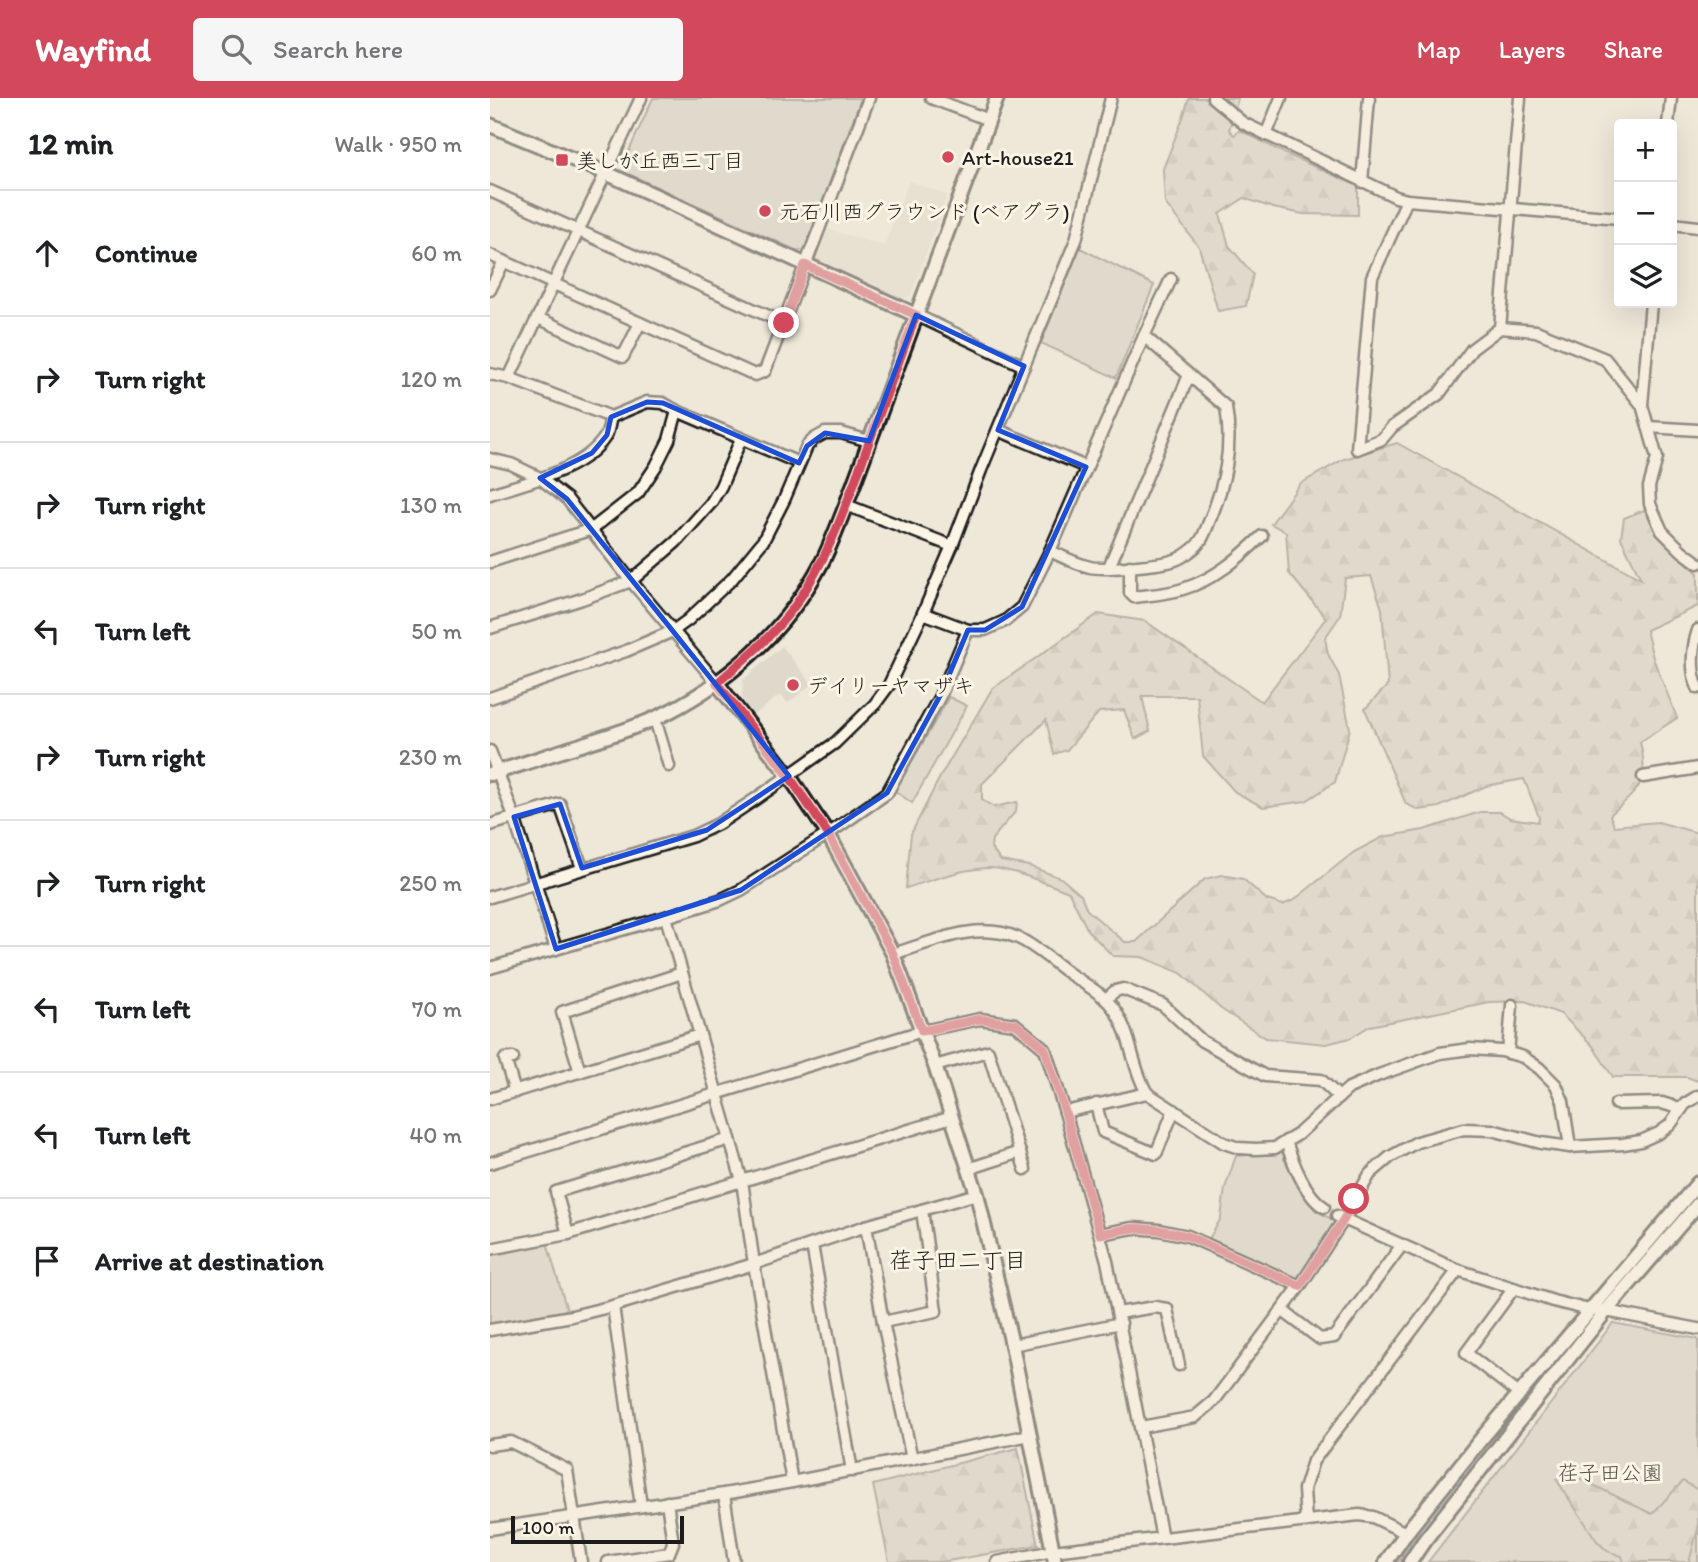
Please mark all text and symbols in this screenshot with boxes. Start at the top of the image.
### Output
search box [193,18,683,81]
text: Wayfind [35,30,151,69]
icon: search [217,30,255,68]
text: Search here [273,33,403,65]
text: Map [1417,35,1461,64]
text: Layers [1499,35,1566,64]
text: Share [1604,35,1663,64]
map controls [1614,119,1677,308]
button: + [1614,119,1677,182]
text: 12 min [28,125,113,162]
text: Walk · 950 m [334,130,462,158]
place label: Art-house21 [962,145,1074,170]
place label: 美しが丘西三丁目 [576,148,744,173]
marker: Art-house21 [940,149,956,165]
marker: 美しが丘西三丁目 [554,152,570,168]
button: − [1614,182,1677,245]
place label: 元石川西グラウンド (ベアグラ) [779,199,1070,224]
marker: 元石川西グラウンド (ベアグラ) [757,203,773,219]
icon: ahead [28,234,66,272]
text: Continue [95,237,198,269]
text: 60 m [411,239,462,267]
button: layers [1614,245,1677,308]
route end [768,307,799,338]
icon: right [28,360,66,398]
text: Turn right [95,363,206,395]
text: 120 m [401,365,462,393]
icon: right [28,486,66,524]
text: Turn right [95,489,206,521]
text: 130 m [400,491,462,519]
icon: left [28,612,66,650]
text: Turn left [95,615,191,647]
text: 50 m [411,617,462,645]
place label: デイリーヤマザキ [807,673,974,698]
marker: デイリーヤマザキ [785,677,801,693]
icon: right [28,738,66,776]
text: Turn right [95,741,206,773]
text: 230 m [399,743,462,771]
icon: right [28,864,66,902]
text: Turn right [95,867,206,899]
text: 250 m [399,869,462,897]
icon: left [28,990,66,1028]
text: Turn left [95,993,191,1025]
text: 70 m [412,995,462,1023]
icon: left [28,1116,66,1154]
text: Turn left [95,1119,191,1151]
text: 40 m [409,1121,462,1149]
route start [1338,1183,1369,1214]
icon: arrive [28,1242,66,1280]
text: Arrive at destination [95,1245,324,1277]
district label: 荏子田二丁目 [889,1246,1027,1274]
park label: 荏子田公園 [1558,1460,1663,1485]
scale bar [511,1513,684,1545]
text: 100 m [522,1516,574,1539]

